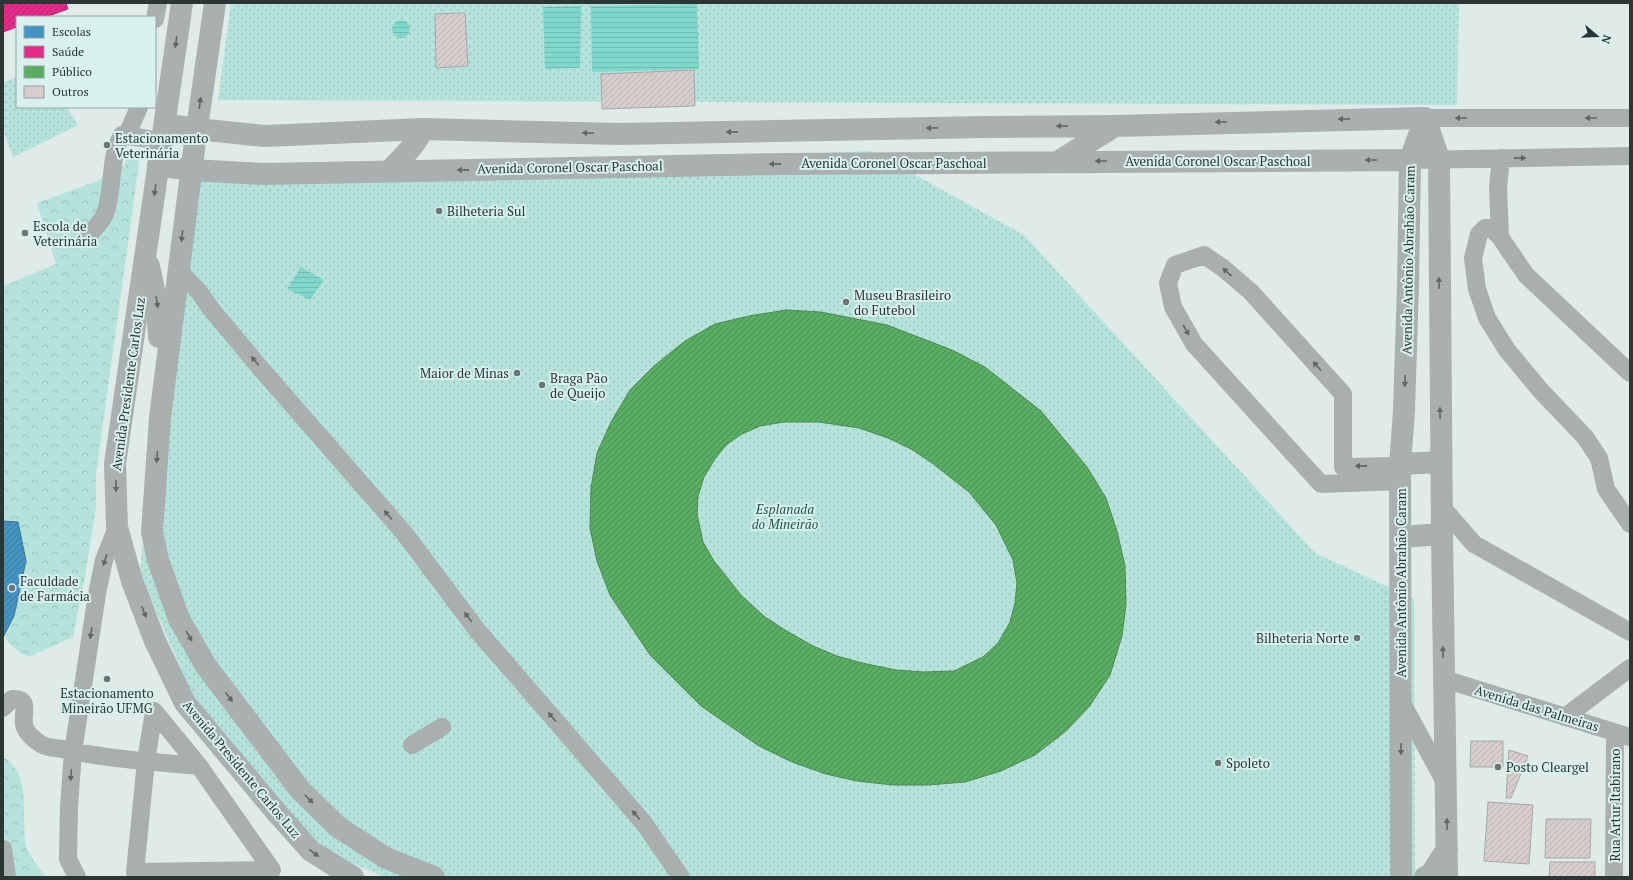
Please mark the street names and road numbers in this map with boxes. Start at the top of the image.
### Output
street label: Avenida Coronel Oscar Paschoal [1125,152,1311,170]
street label: Avenida Coronel Oscar Paschoal [801,154,987,172]
street label: Avenida Coronel Oscar Paschoal [477,156,663,178]
street label: Avenida Antônio Abrahão Caram [1397,165,1419,355]
street label: Avenida Presidente Carlos Luz [107,296,149,472]
street label: Avenida Antônio Abrahão Caram [1392,488,1410,678]
street label: Avenida das Palmeiras [1473,681,1601,735]
street label: Avenida Presidente Carlos Luz [179,696,305,842]
street label: Rua Artur Itabirano [1606,749,1624,861]

